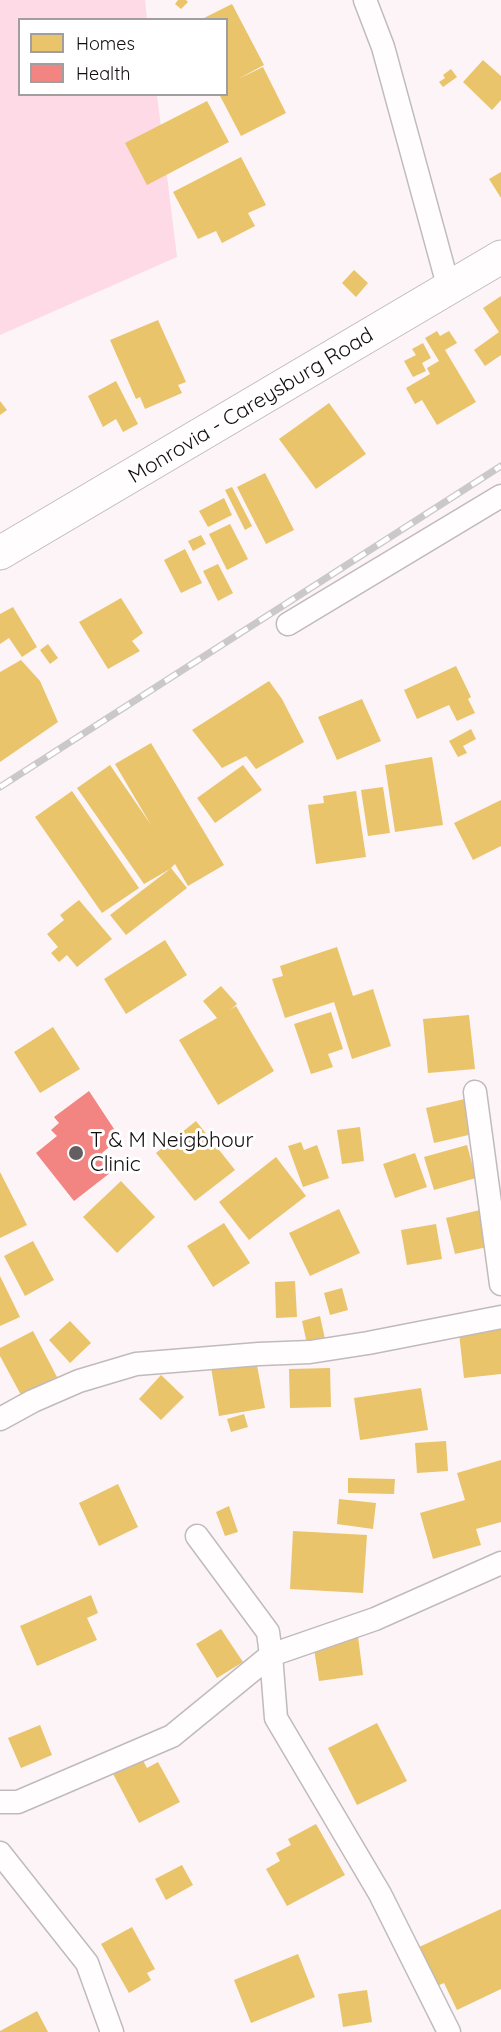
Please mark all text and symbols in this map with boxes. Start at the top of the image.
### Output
legend [18,18,228,96]
text: Homes [76,32,135,55]
text: Health [76,62,131,85]
street label: Monrovia - Careysburg Road [124,323,378,489]
place label: T & M Neigbhour Clinic [90,1128,254,1178]
marker: T & M Neigbhour Clinic [67,1144,85,1162]

